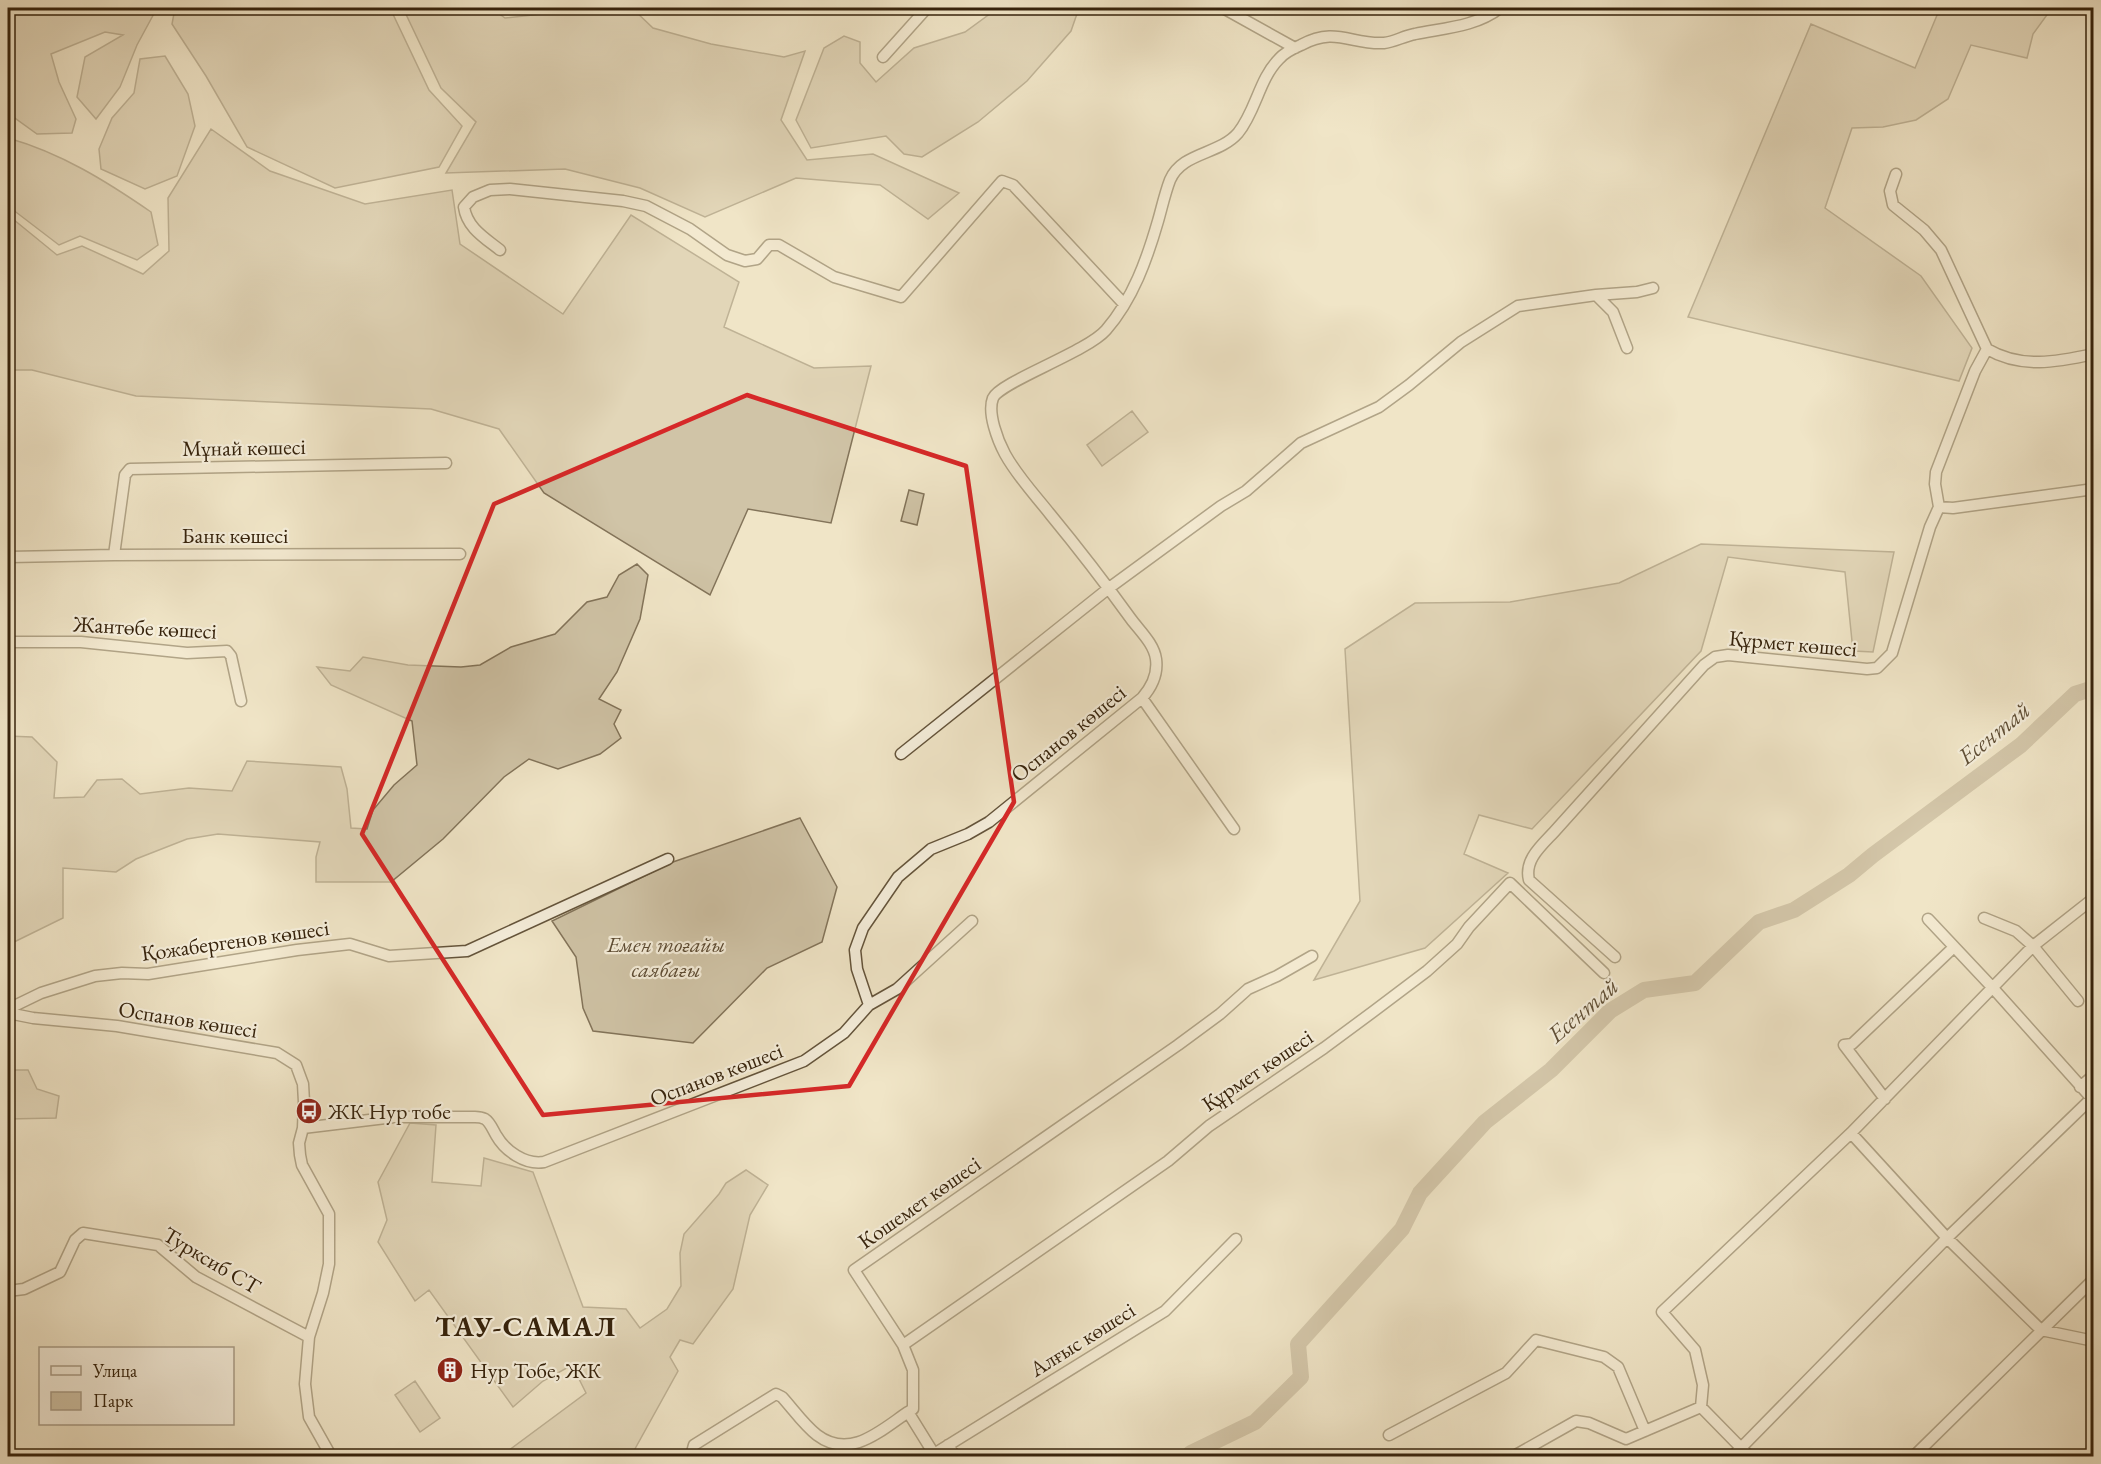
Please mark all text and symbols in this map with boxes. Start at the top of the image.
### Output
street label: Мұнай көшесі [182,432,306,463]
street label: Банк көшесі [182,521,288,550]
street label: Жантөбе көшесі [71,609,218,646]
street label: Құрмет көшесі [1728,623,1858,664]
street label: Оспанов көшесі [1005,678,1132,789]
water label: Есентай [1950,694,2036,772]
street label: Қожабергенов көшесі [139,913,331,968]
park label: Емен тоғайы саябағы [606,930,725,984]
water label: Есентай [1540,970,1625,1050]
street label: Оспанов көшесі [116,994,259,1045]
street label: Құрмет көшесі [1196,1022,1319,1118]
street label: Оспанов көшесі [646,1036,787,1113]
bus stop icon: ЖК Нур тобе [294,1096,324,1126]
place label: ЖК Нур тобе [327,1097,451,1126]
street label: Кошемет көшесі [852,1149,986,1255]
street label: Турксиб СТ [158,1220,266,1301]
street label: Алғыс көшесі [1023,1296,1141,1384]
district label: ТАУ-САМАЛ [435,1308,617,1344]
legend [39,1347,234,1425]
building icon: Нур Тобе, ЖК [435,1355,465,1385]
place label: Нур Тобе, ЖК [470,1356,602,1385]
text: Улица [92,1359,138,1382]
text: Парк [93,1389,133,1412]

